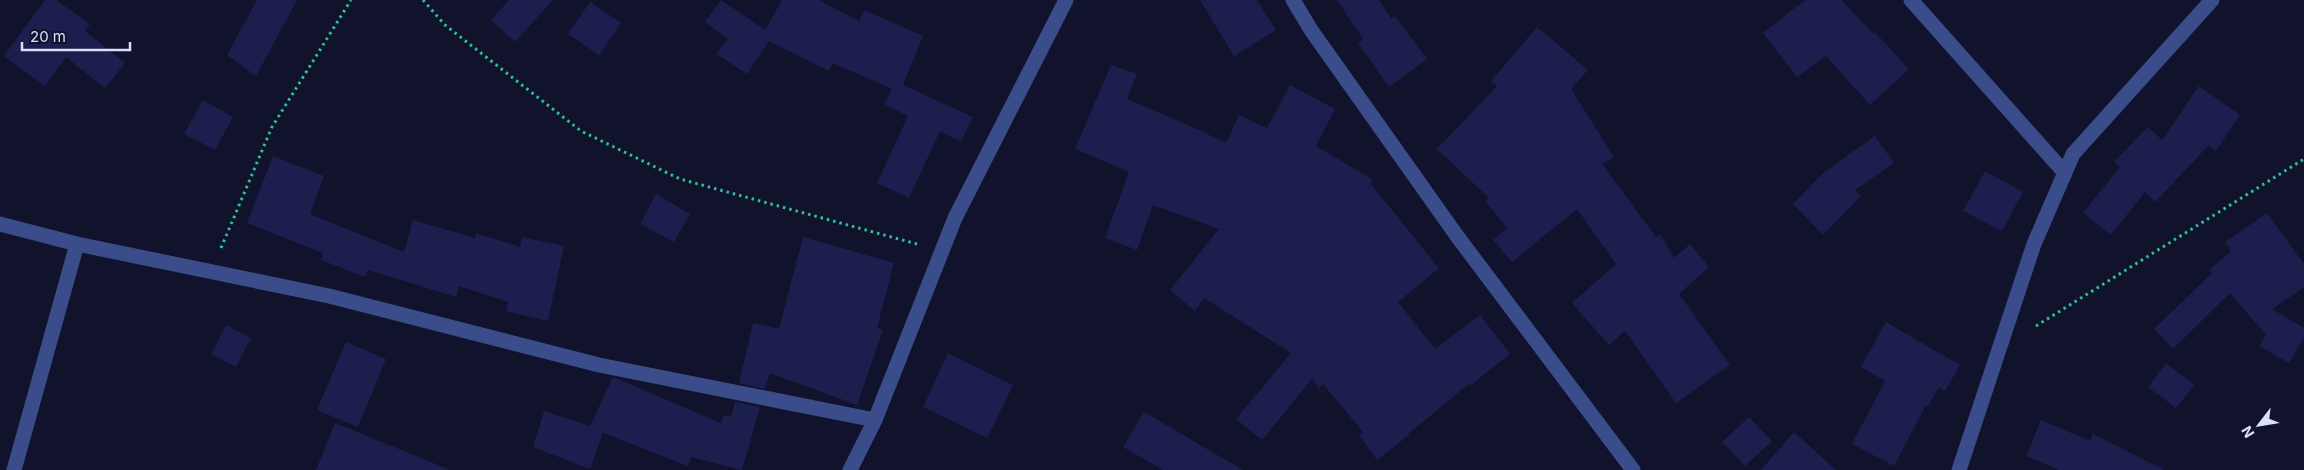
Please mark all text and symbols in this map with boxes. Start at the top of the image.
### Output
scale bar [22,20,130,52]
text: 20 m [30,27,66,46]
north arrow [2234,400,2284,450]
text: N [2237,423,2257,441]

